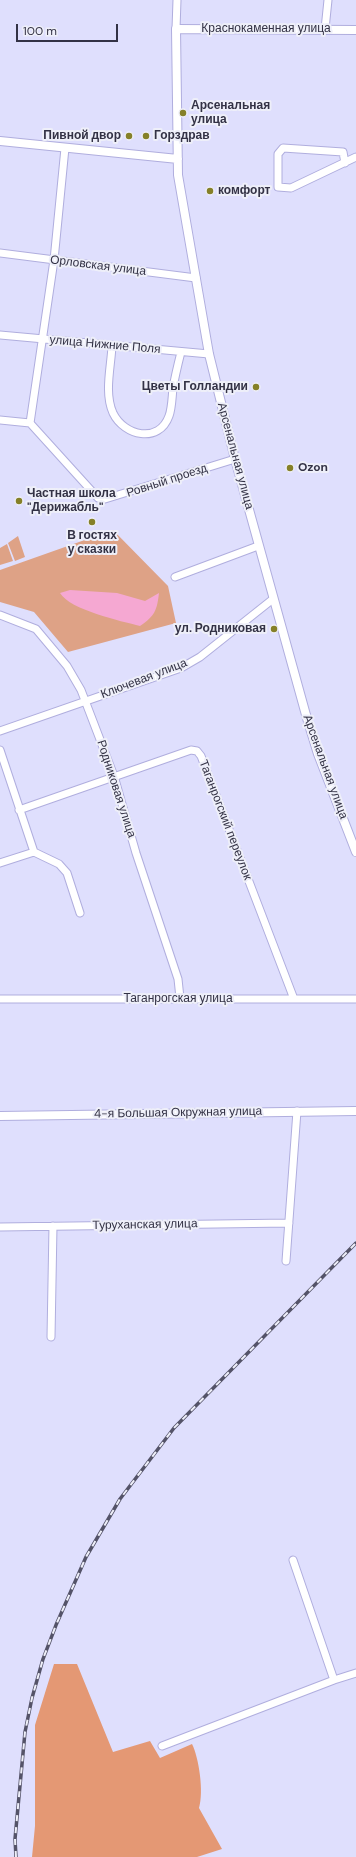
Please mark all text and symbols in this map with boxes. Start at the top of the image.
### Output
scale bar [18,16,120,42]
street label: Краснокаменная улица [201,22,331,36]
text: 100 m [23,23,57,39]
place label: Арсенальная улица [191,99,270,127]
marker: Арсенальная улица [178,108,188,118]
place label: Пивной двор [43,129,121,143]
place label: Горздрав [154,129,210,143]
marker: Пивной двор [124,131,134,141]
marker: Горздрав [141,131,151,141]
place label: комфорт [218,184,270,198]
marker: комфорт [205,186,215,196]
street label: Орловская улица [49,253,147,279]
street label: улица Нижние Поля [49,333,161,357]
place label: Цветы Голландии [142,380,248,394]
marker: Цветы Голландии [251,382,261,392]
street label: Арсенальная улица [214,401,256,511]
street label: Ровный проезд [125,461,209,501]
place label: Ozon [298,461,328,475]
marker: Ozon [285,463,295,473]
place label: Частная школа "Дерижабль" [27,487,116,515]
marker: Частная школа "Дерижабль" [14,496,24,506]
marker: В гостях у сказки [87,517,97,527]
place label: В гостях у сказки [67,529,117,557]
place label: ул. Родниковая [175,622,266,636]
marker: ул. Родниковая [269,624,279,634]
street label: Ключевая улица [99,656,189,702]
street label: Арсенальная улица [299,713,351,821]
street label: Родниковая улица [93,738,139,840]
street label: Таганрогский переулок [195,758,255,882]
street label: Таганрогская улица [123,992,233,1006]
street label: 4-я Большая Окружная улица [94,1104,262,1122]
street label: Туруханская улица [92,1217,198,1233]

